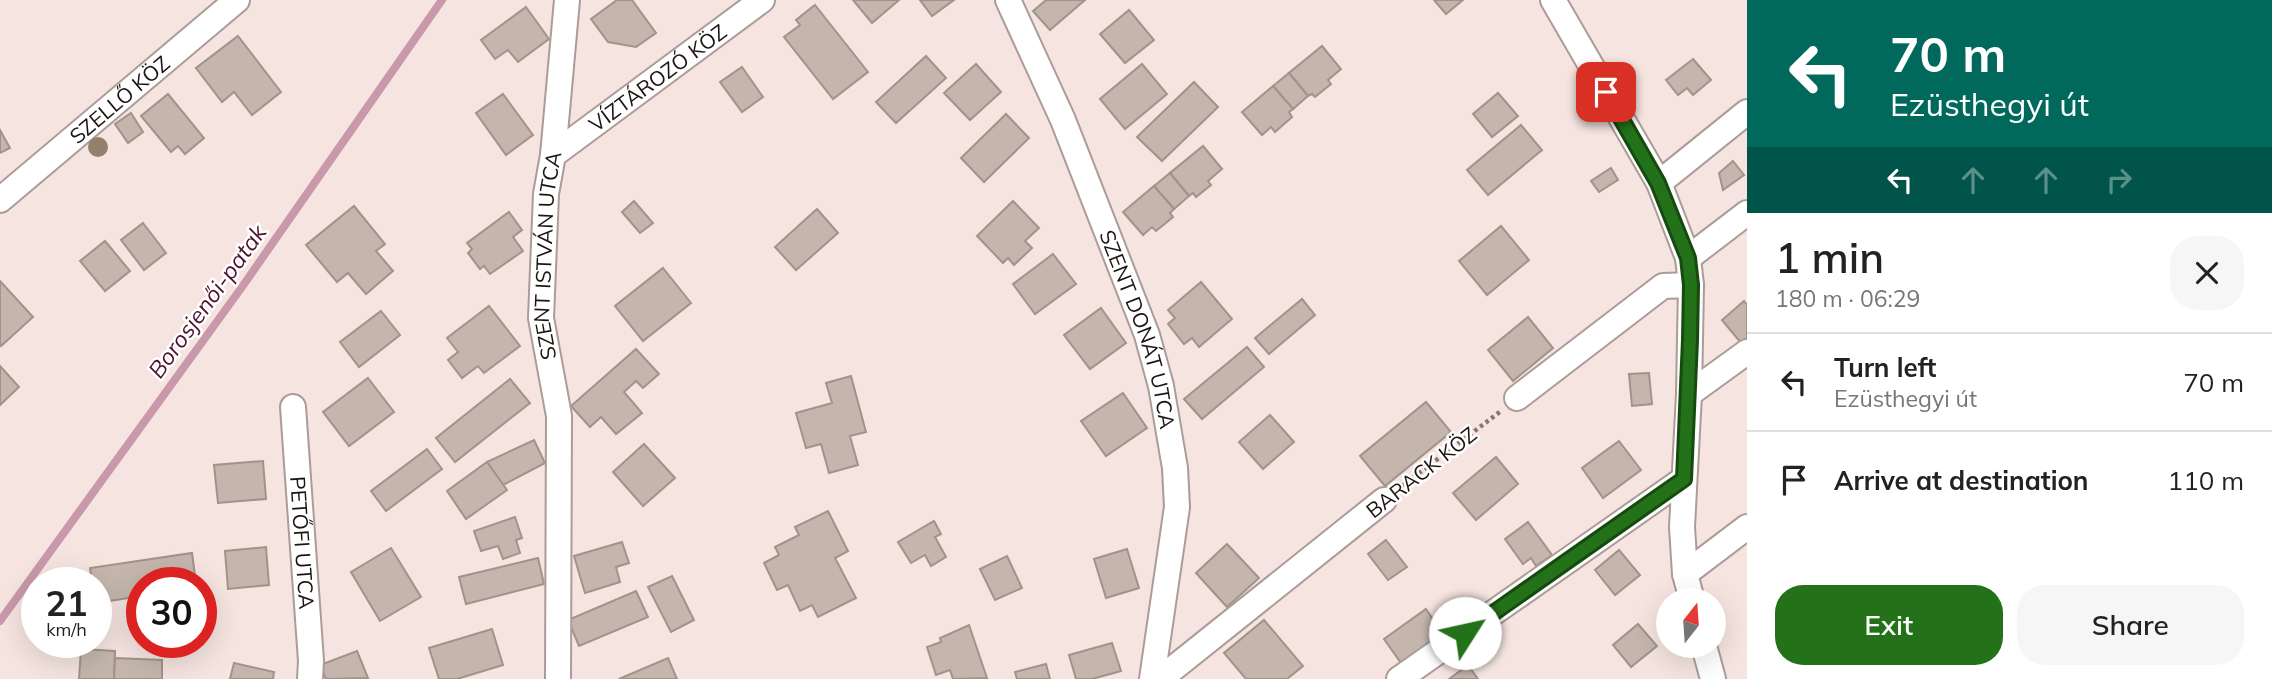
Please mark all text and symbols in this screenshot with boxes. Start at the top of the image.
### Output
street label: VÍZTÁROZÓ KÖZ [584,18,731,137]
text: 70 m [1890,23,2006,84]
icon: left [1775,28,1866,119]
street label: SZELLŐ KÖZ [64,50,175,149]
pin [1576,62,1636,122]
icon: arrive [1587,73,1625,111]
text: Ezüsthegyi út [1890,84,2089,124]
street label: SZENT ISTVÁN UTCA [528,149,566,362]
icon: left [1881,161,1919,199]
icon: ahead [1954,161,1992,199]
icon: ahead [2027,161,2065,199]
icon: right [2100,161,2138,199]
water label: Borosjenői-patak [142,218,273,383]
street label: SZENT DONÁT UTCA [1094,226,1181,431]
text: 1 min [1775,231,1884,284]
button: close [2170,236,2244,310]
text: 180 m · 06:29 [1775,284,1920,313]
text: Turn left [1834,351,1936,384]
icon: left [1775,363,1813,401]
text: 70 m [2183,366,2244,399]
text: Ezüsthegyi út [1834,384,1977,413]
street label: BARACK KÖZ [1360,421,1482,523]
icon: arrive [1775,461,1813,499]
text: Arrive at destination [1834,464,2089,497]
text: 110 m [2168,464,2244,497]
street label: PETŐFI UTCA [285,475,320,610]
speed limit sign: 30 [126,567,217,658]
text: 21 [45,581,88,625]
button: Exit [1775,585,2003,665]
button: Share [2017,585,2244,665]
north arrow [1656,588,1726,658]
map controls [1656,588,1726,658]
position arrow [1428,596,1502,670]
text: km/h [46,618,87,641]

